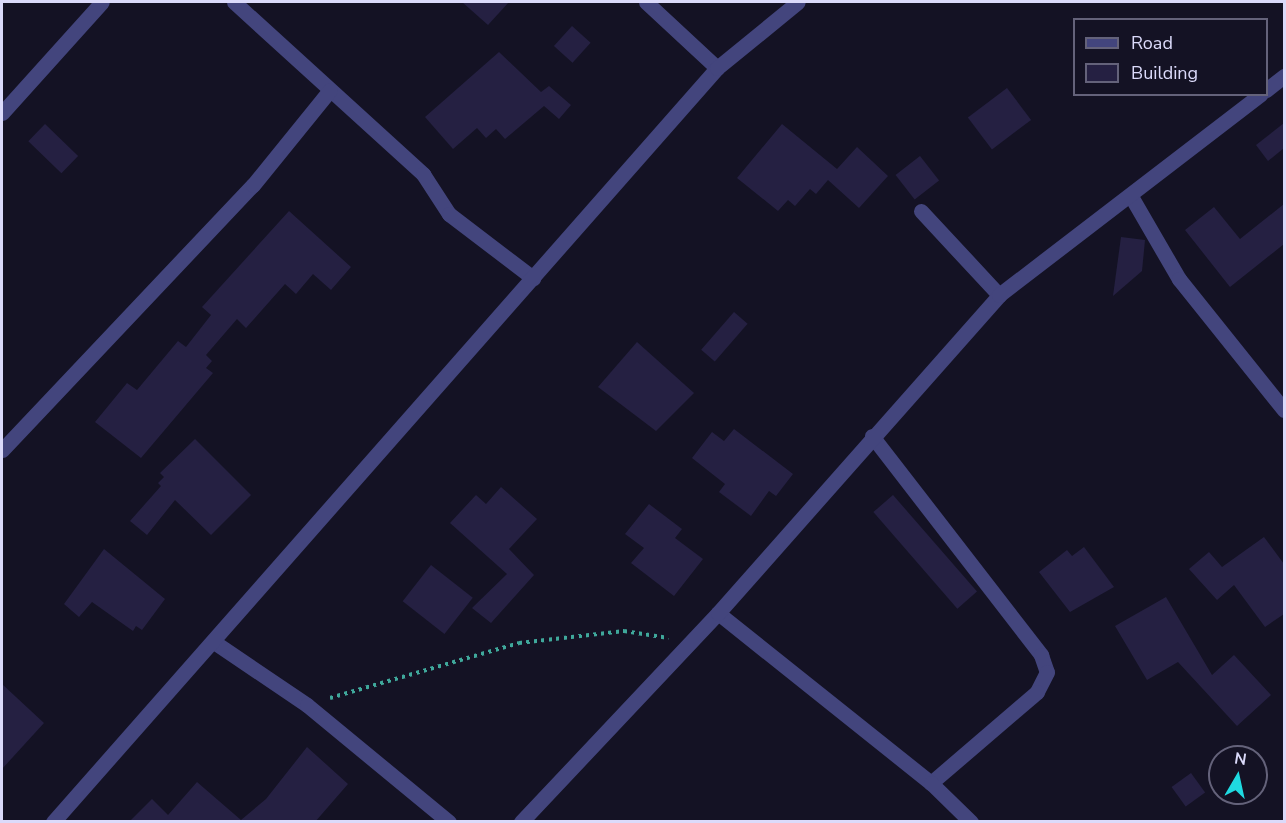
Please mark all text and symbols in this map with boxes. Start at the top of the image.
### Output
legend [1073,18,1268,96]
text: Road [1131,31,1173,55]
text: Building [1131,61,1198,85]
north arrow [1208,745,1268,805]
text: N [1233,747,1248,771]

